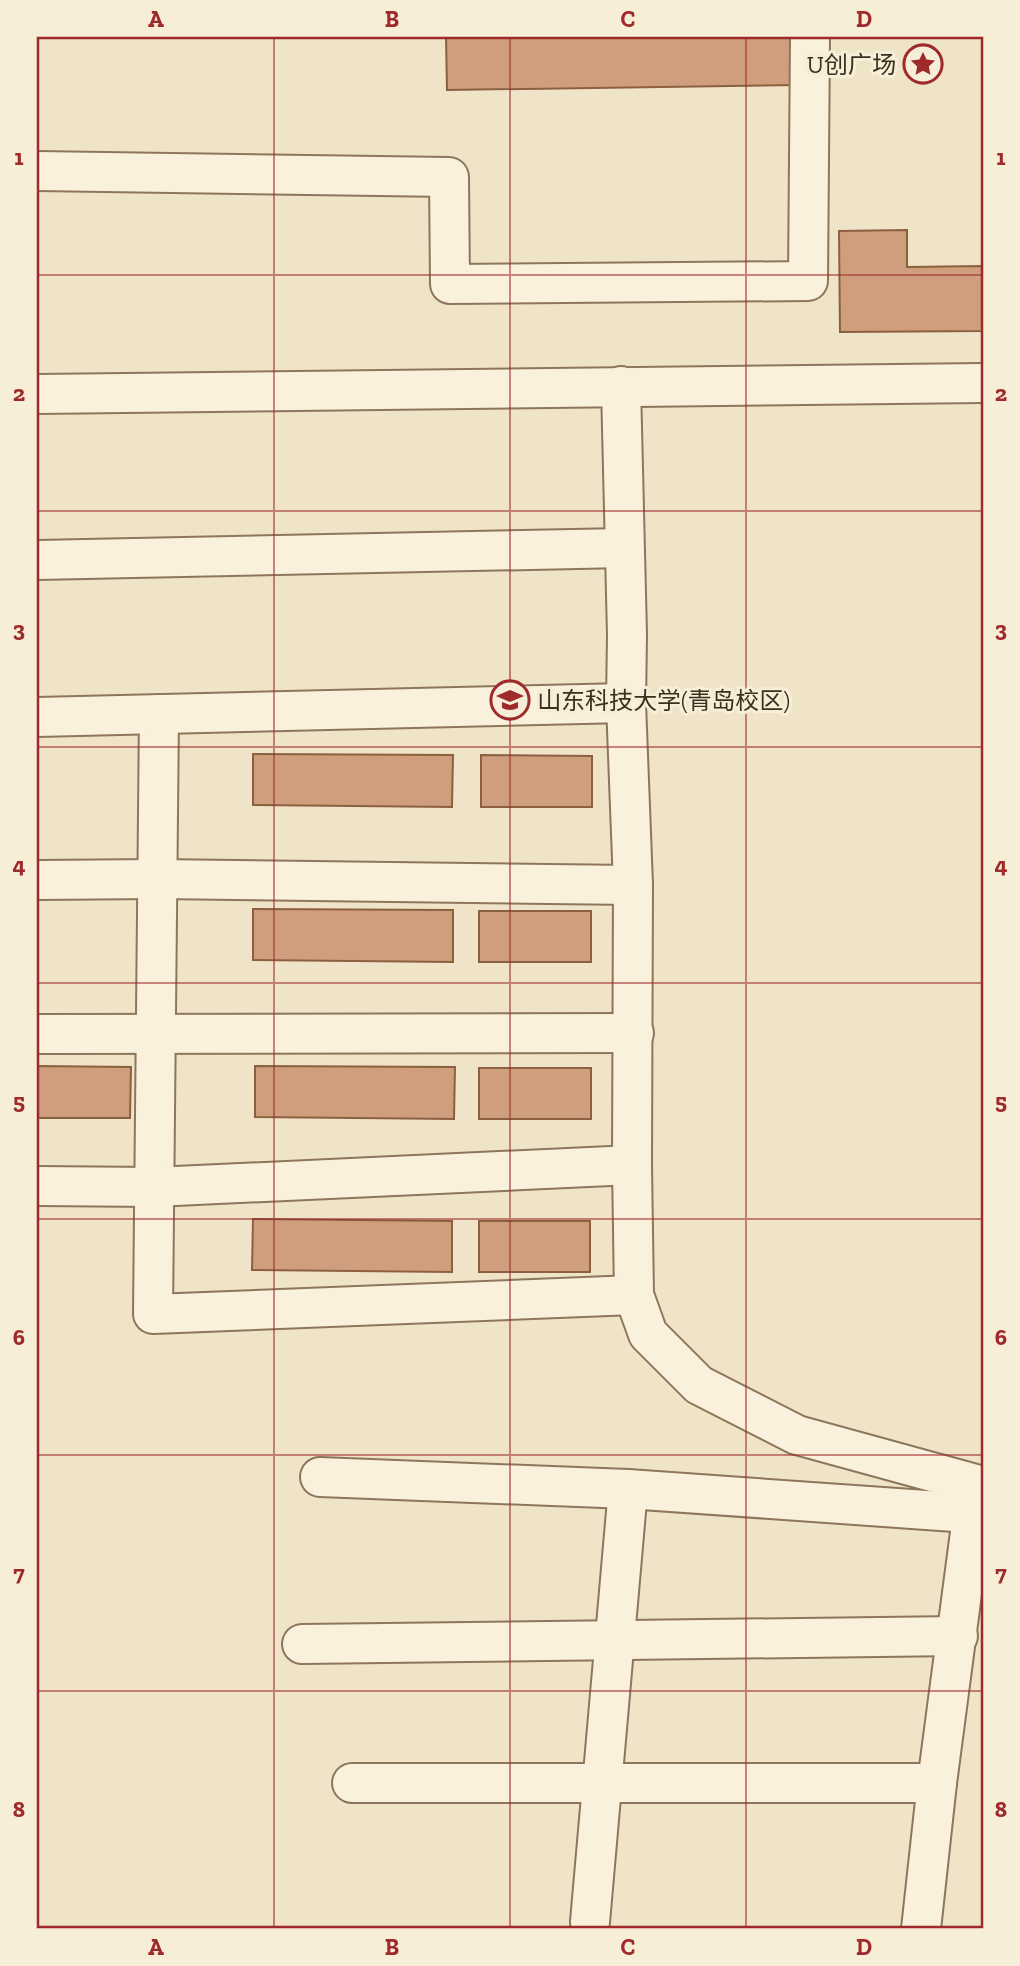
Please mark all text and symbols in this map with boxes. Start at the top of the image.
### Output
text: A [148,5,164,33]
text: B [385,5,399,33]
text: C [621,5,635,33]
text: D [856,5,872,33]
place icon: U创广场 [902,43,944,85]
place label: U创广场 [807,50,896,79]
text: 1 [14,143,24,171]
text: 1 [996,143,1006,171]
text: 2 [13,379,25,407]
text: 2 [995,379,1007,407]
text: 3 [13,615,25,643]
text: 3 [995,615,1007,643]
school or university icon: 山东科技大学(青岛校区) [489,679,531,721]
place label: 山东科技大学(青岛校区) [537,686,790,715]
text: 4 [12,851,26,879]
text: 4 [994,851,1008,879]
text: 5 [13,1087,25,1115]
text: 5 [995,1087,1007,1115]
text: 6 [13,1323,25,1351]
text: 6 [995,1323,1007,1351]
text: 7 [13,1559,25,1587]
text: 7 [995,1559,1007,1587]
text: 8 [13,1795,25,1823]
text: 8 [995,1795,1007,1823]
text: A [148,1933,164,1961]
text: B [385,1933,399,1961]
text: C [621,1933,635,1961]
text: D [856,1933,872,1961]

